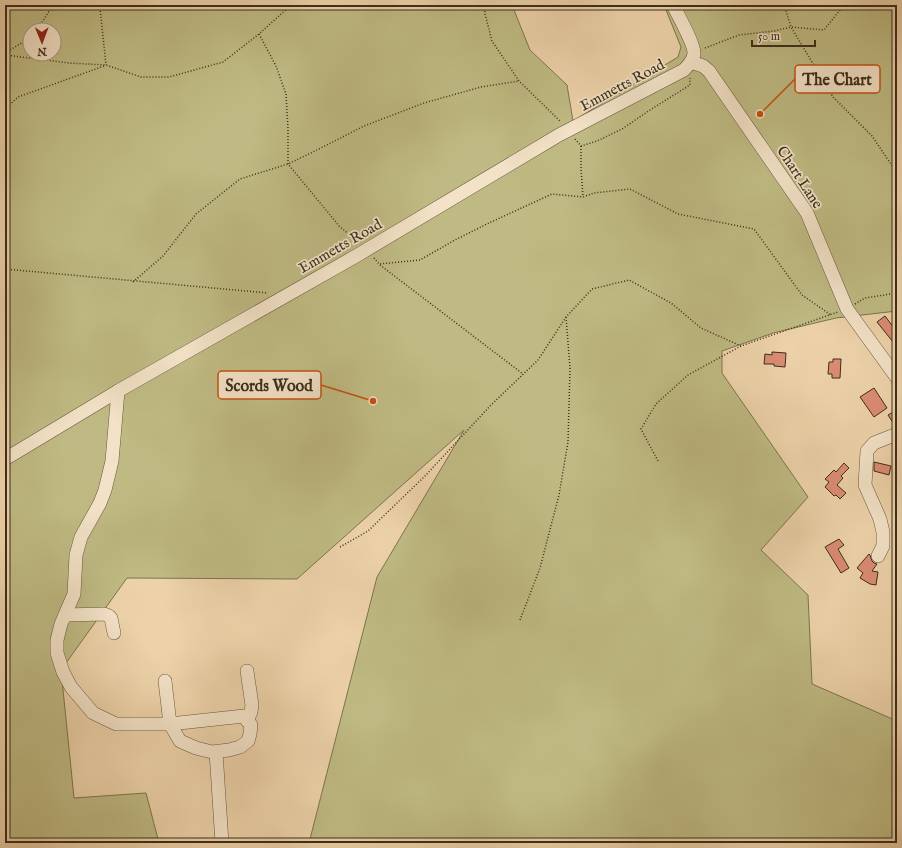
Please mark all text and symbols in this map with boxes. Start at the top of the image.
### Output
north arrow [22,22,62,62]
scale bar [752,22,815,48]
text: 50 m [758,29,780,44]
text: N [37,44,48,58]
street label: Emmetts Road [577,55,669,116]
callout: The Chart [795,65,880,93]
text: The Chart [801,71,872,91]
street label: Chart Lane [772,142,827,212]
street label: Emmetts Road [295,214,386,278]
callout: Scords Wood [218,371,321,399]
text: Scords Wood [225,377,313,397]

